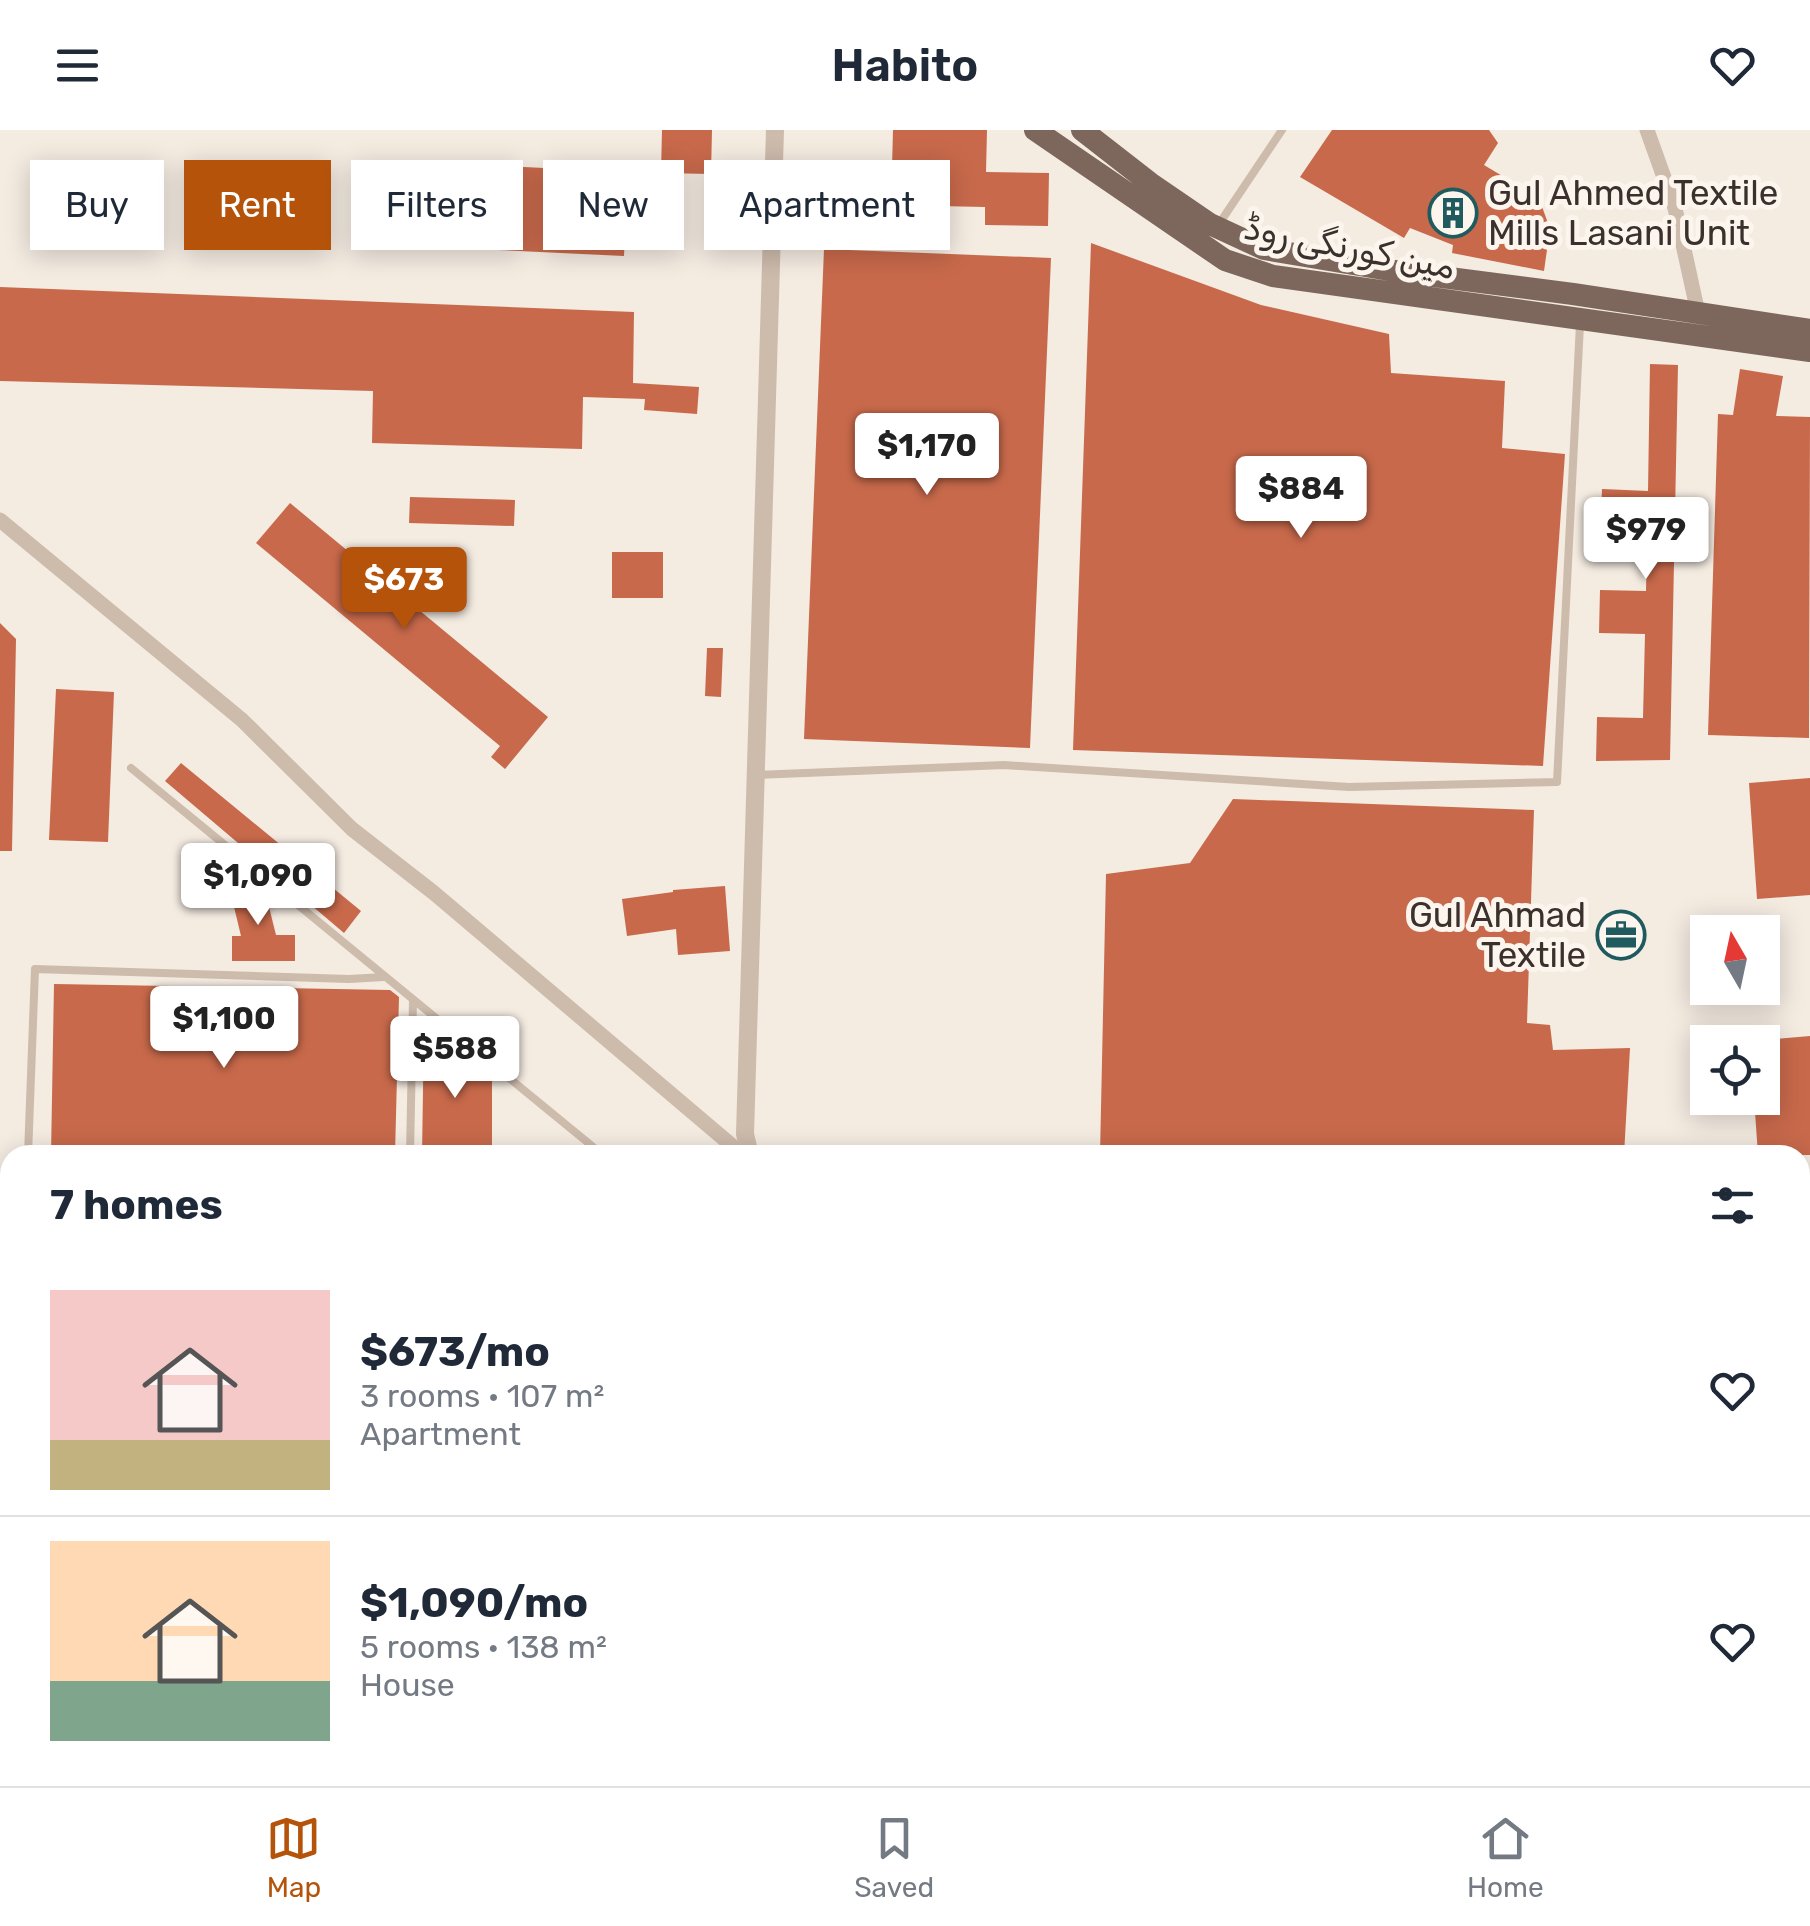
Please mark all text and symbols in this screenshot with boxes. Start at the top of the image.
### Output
icon: menu [50,38,105,93]
icon: heart [1705,38,1760,93]
text: Habito [832,39,978,92]
chip: Buy [30,160,164,250]
chip: Rent [184,160,331,250]
chip: Filters [351,160,523,250]
chip: New [543,160,684,250]
chip: Apartment [704,160,950,250]
place label: Gul Ahmed Textile Mills Lasani Unit [1488,172,1778,254]
building icon: Gul Ahmed Textile Mills Lasani Unit [1427,187,1479,239]
street label: مین کورنگی روڈ [1241,206,1459,288]
pin: $1,170 [846,413,1008,498]
text: $1,170 [877,426,977,464]
pin: $884 [1242,456,1360,541]
text: $884 [1258,469,1344,507]
pin: $979 [1587,497,1705,582]
text: $979 [1606,510,1686,548]
pin: $673 [345,547,463,632]
text: $673 [364,560,444,598]
pin: $1,090 [177,843,339,928]
text: $1,090 [203,856,313,894]
place label: Gul Ahmad Textile [1409,894,1586,976]
office icon: Gul Ahmad Textile [1595,909,1647,961]
north arrow [1690,915,1780,1005]
map controls [1690,915,1780,1115]
pin: $1,100 [143,986,305,1071]
text: $1,100 [172,999,276,1037]
pin: $588 [396,1016,514,1101]
button: locate [1690,1025,1780,1115]
text: $588 [412,1029,498,1067]
icon: filters [1705,1178,1760,1233]
text: 7 homes [50,1180,223,1230]
text: $673/mo [360,1327,550,1377]
icon: home [130,1330,250,1450]
icon: heart [1705,1363,1760,1418]
text: 3 rooms · 107 m² [360,1377,604,1415]
text: Apartment [360,1415,521,1453]
text: $1,090/mo [360,1578,588,1628]
icon: home [130,1581,250,1701]
icon: heart [1705,1614,1760,1669]
text: 5 rooms · 138 m² [360,1628,607,1666]
text: House [360,1666,455,1704]
tab: Map [266,1811,321,1904]
tab: Saved [854,1811,934,1904]
tab: Home [1467,1811,1544,1904]

